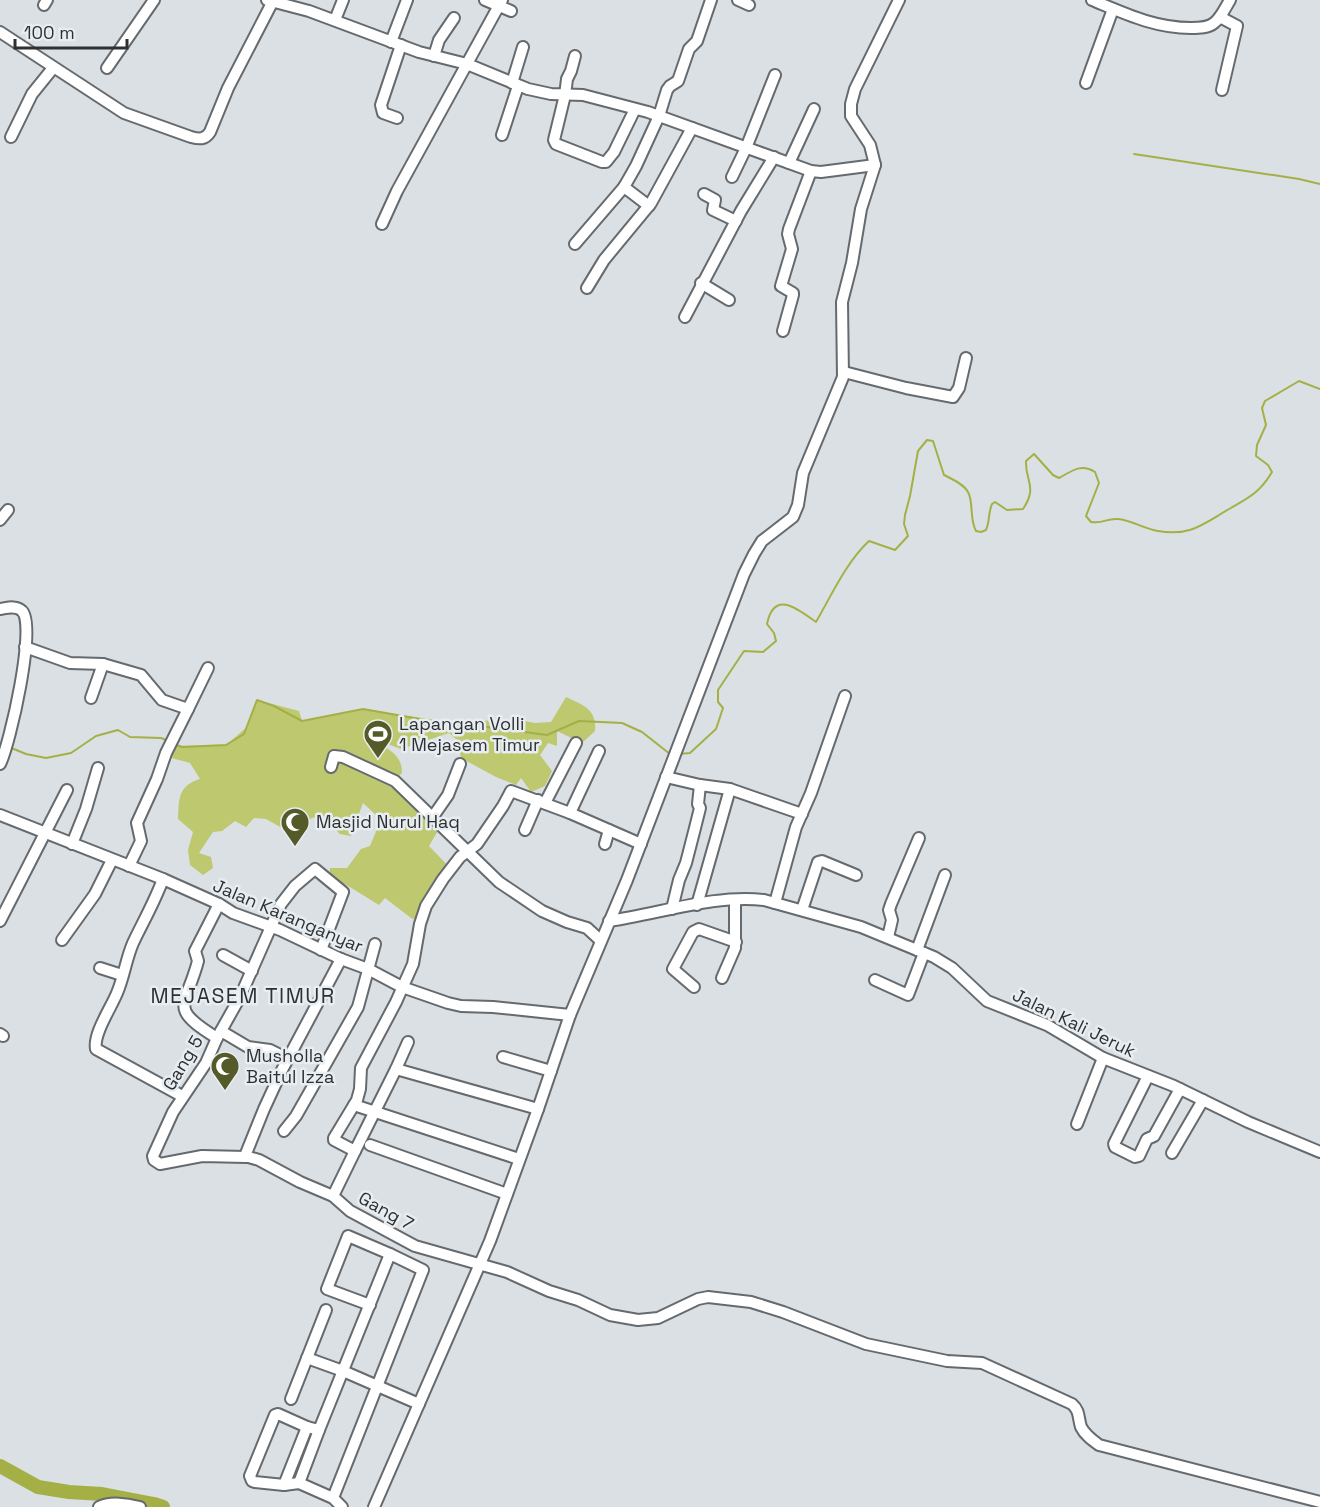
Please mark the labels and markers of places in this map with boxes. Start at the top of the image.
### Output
place label: Lapangan Volli 1 Mejasem Timur [399,712,540,756]
sports icon: Lapangan Volli 1 Mejasem Timur [362,718,394,760]
mosque icon: Masjid Nurul Haq [279,806,311,848]
place label: Masjid Nurul Haq [316,810,460,833]
place label: Musholla Baitul Izza [246,1044,334,1088]
mosque icon: Musholla Baitul Izza [209,1050,241,1092]

